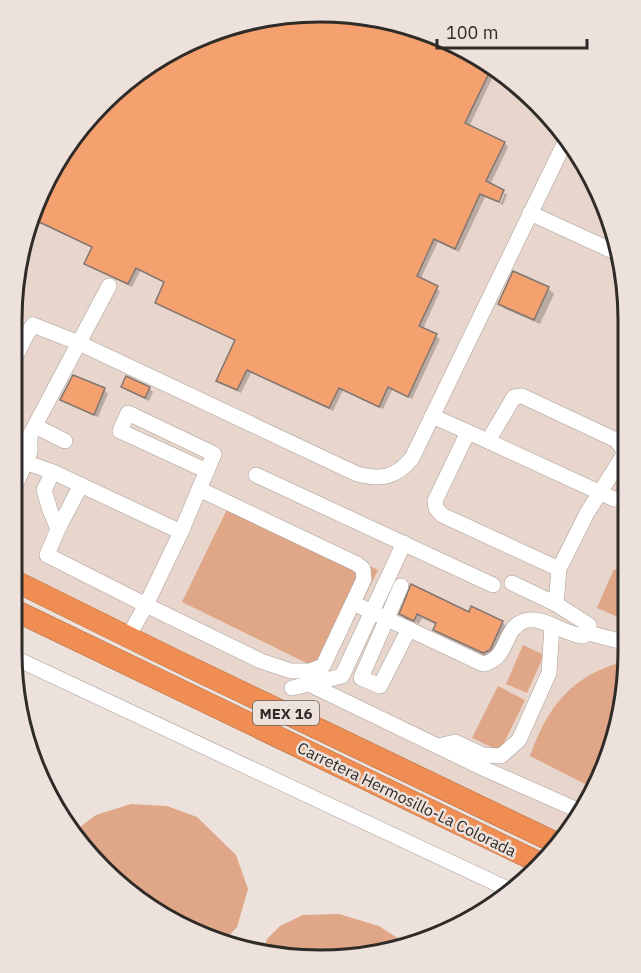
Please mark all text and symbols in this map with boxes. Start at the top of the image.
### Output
scale bar [437,12,587,50]
text: 100 m [446,21,498,44]
road number: MEX 16 [253,701,319,725]
street label: Carretera Hermosillo-La Colorada [294,737,520,861]

